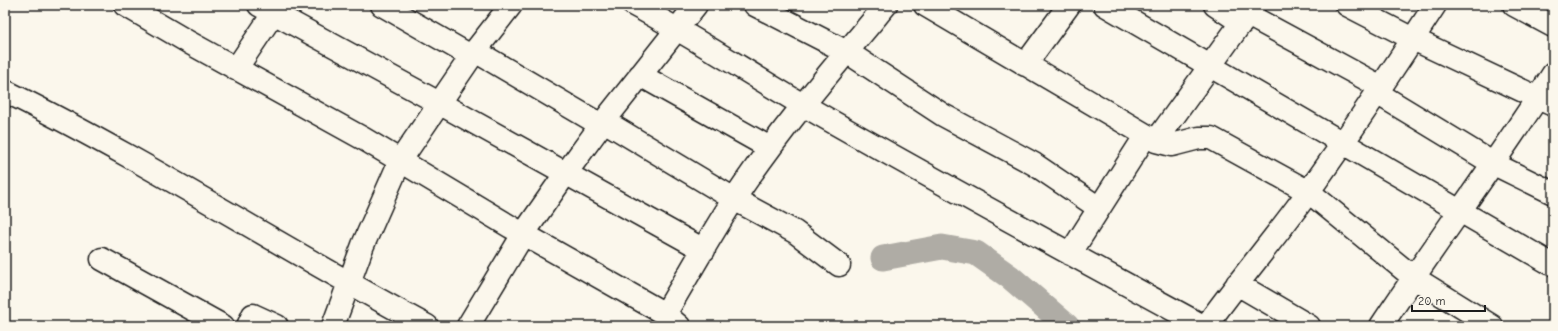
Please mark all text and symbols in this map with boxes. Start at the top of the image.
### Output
scale bar [1412,287,1485,313]
text: 20 m [1418,294,1446,308]

